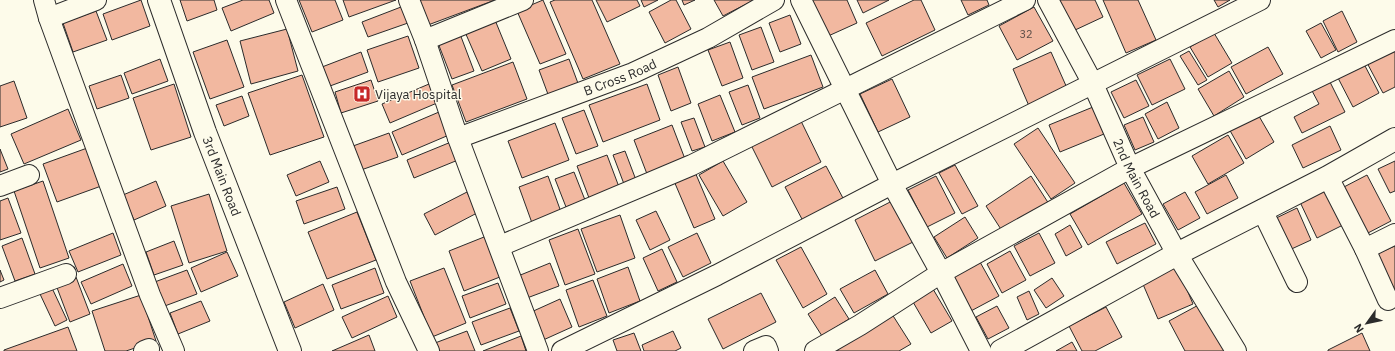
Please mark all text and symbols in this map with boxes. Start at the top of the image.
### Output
house number: 32 [1019,27,1033,41]
street label: B Cross Road [581,55,659,100]
hospital icon: Vijaya Hospital [352,84,372,104]
place label: Vijaya Hospital [375,86,462,103]
street label: 3rd Main Road [198,134,245,219]
street label: 2nd Main Road [1109,136,1164,221]
north arrow [1347,303,1387,343]
text: N [1351,321,1367,336]

